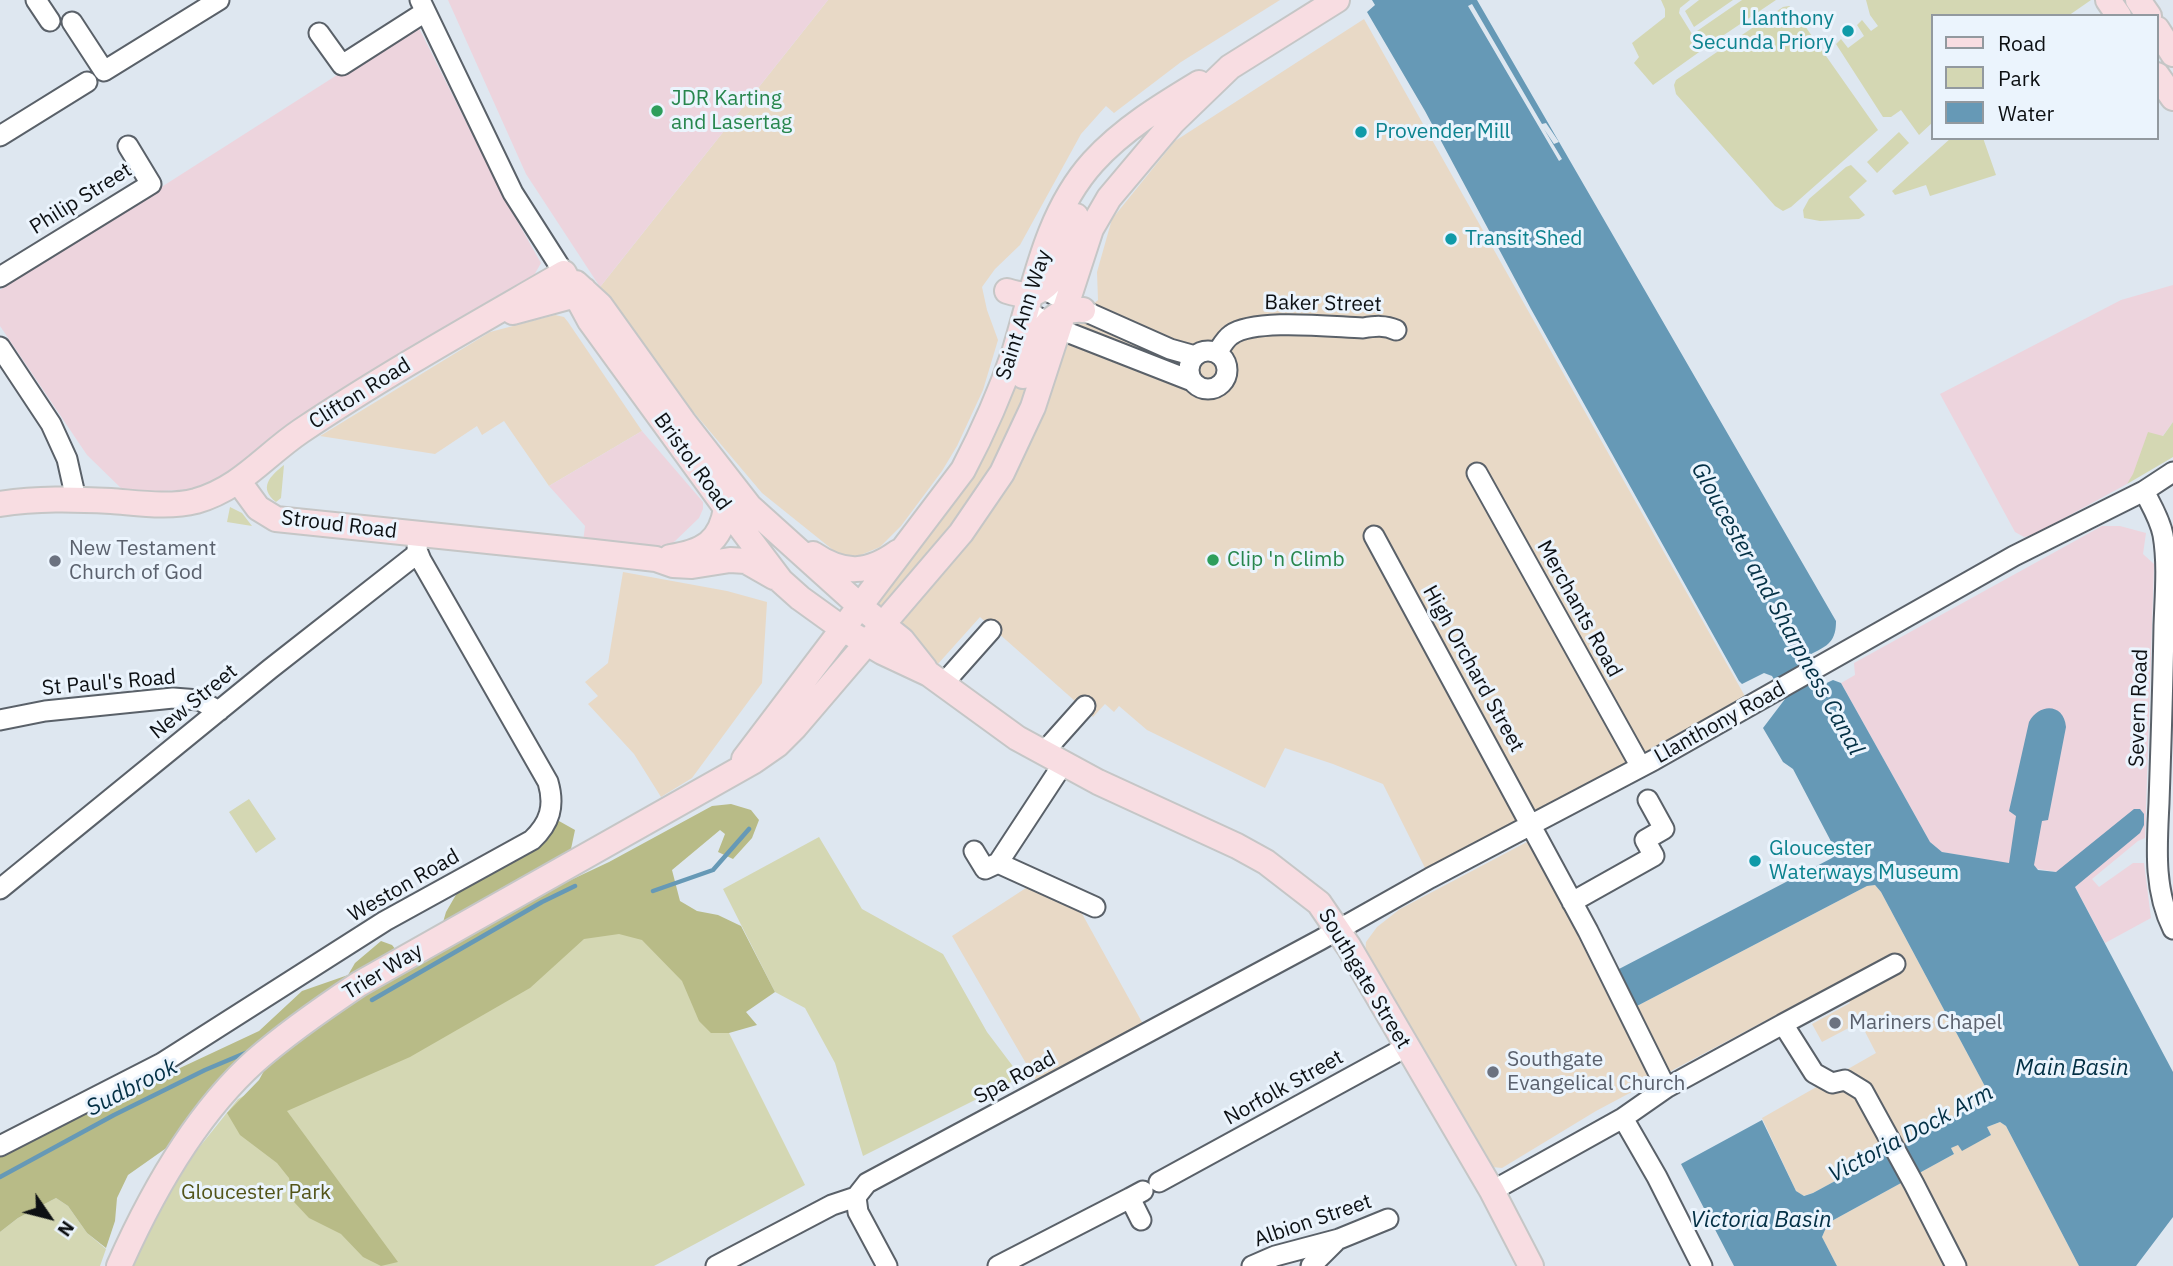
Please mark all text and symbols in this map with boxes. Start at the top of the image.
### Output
place label: Llanthony Secunda Priory [1692,6,1834,56]
legend [1932,14,2159,140]
marker: Llanthony Secunda Priory [1840,23,1856,39]
text: Road [1998,29,2046,57]
text: Park [1998,64,2041,92]
place label: JDR Karting and Lasertag [671,86,792,136]
text: Water [1998,99,2054,127]
marker: JDR Karting and Lasertag [649,103,665,119]
place label: Provender Mill [1375,119,1510,145]
marker: Provender Mill [1353,124,1369,140]
street label: Philip Street [25,158,137,240]
place label: Transit Shed [1465,226,1582,252]
marker: Transit Shed [1443,231,1459,247]
street label: Saint Ann Way [991,247,1057,383]
street label: Baker Street [1264,290,1382,318]
street label: Clifton Road [305,353,415,435]
street label: Bristol Road [648,408,736,516]
water label: Gloucester and Sharpness Canal [1685,458,1869,760]
street label: Stroud Road [280,505,398,545]
place label: New Testament Church of God [69,536,216,586]
street label: Merchants Road [1531,536,1627,682]
place label: Clip 'n Climb [1227,547,1345,573]
marker: Clip 'n Climb [1205,552,1221,568]
marker: New Testament Church of God [47,553,63,569]
street label: High Orchard Street [1417,581,1529,757]
street label: Severn Road [2124,649,2154,767]
street label: New Street [145,659,243,745]
street label: St Paul's Road [41,665,177,701]
street label: Llanthony Road [1650,677,1790,769]
place label: Gloucester Waterways Museum [1769,836,1959,886]
street label: Weston Road [344,844,464,928]
marker: Gloucester Waterways Museum [1747,853,1763,869]
street label: Southgate Street [1312,904,1416,1054]
street label: Trier Way [339,938,427,1006]
place label: Mariners Chapel [1849,1010,2002,1036]
marker: Mariners Chapel [1827,1015,1843,1031]
street label: Norfolk Street [1220,1045,1348,1131]
street label: Spa Road [970,1046,1060,1110]
place label: Southgate Evangelical Church [1507,1047,1685,1097]
water label: Sudbrook [82,1053,182,1123]
water label: Main Basin [2015,1054,2129,1082]
marker: Southgate Evangelical Church [1485,1064,1501,1080]
water label: Victoria Dock Arm [1824,1079,1998,1189]
park label: Gloucester Park [181,1180,331,1206]
north arrow [14,1182,84,1252]
street label: Albion Street [1251,1189,1375,1253]
water label: Victoria Basin [1690,1206,1832,1234]
text: N [52,1217,80,1242]

